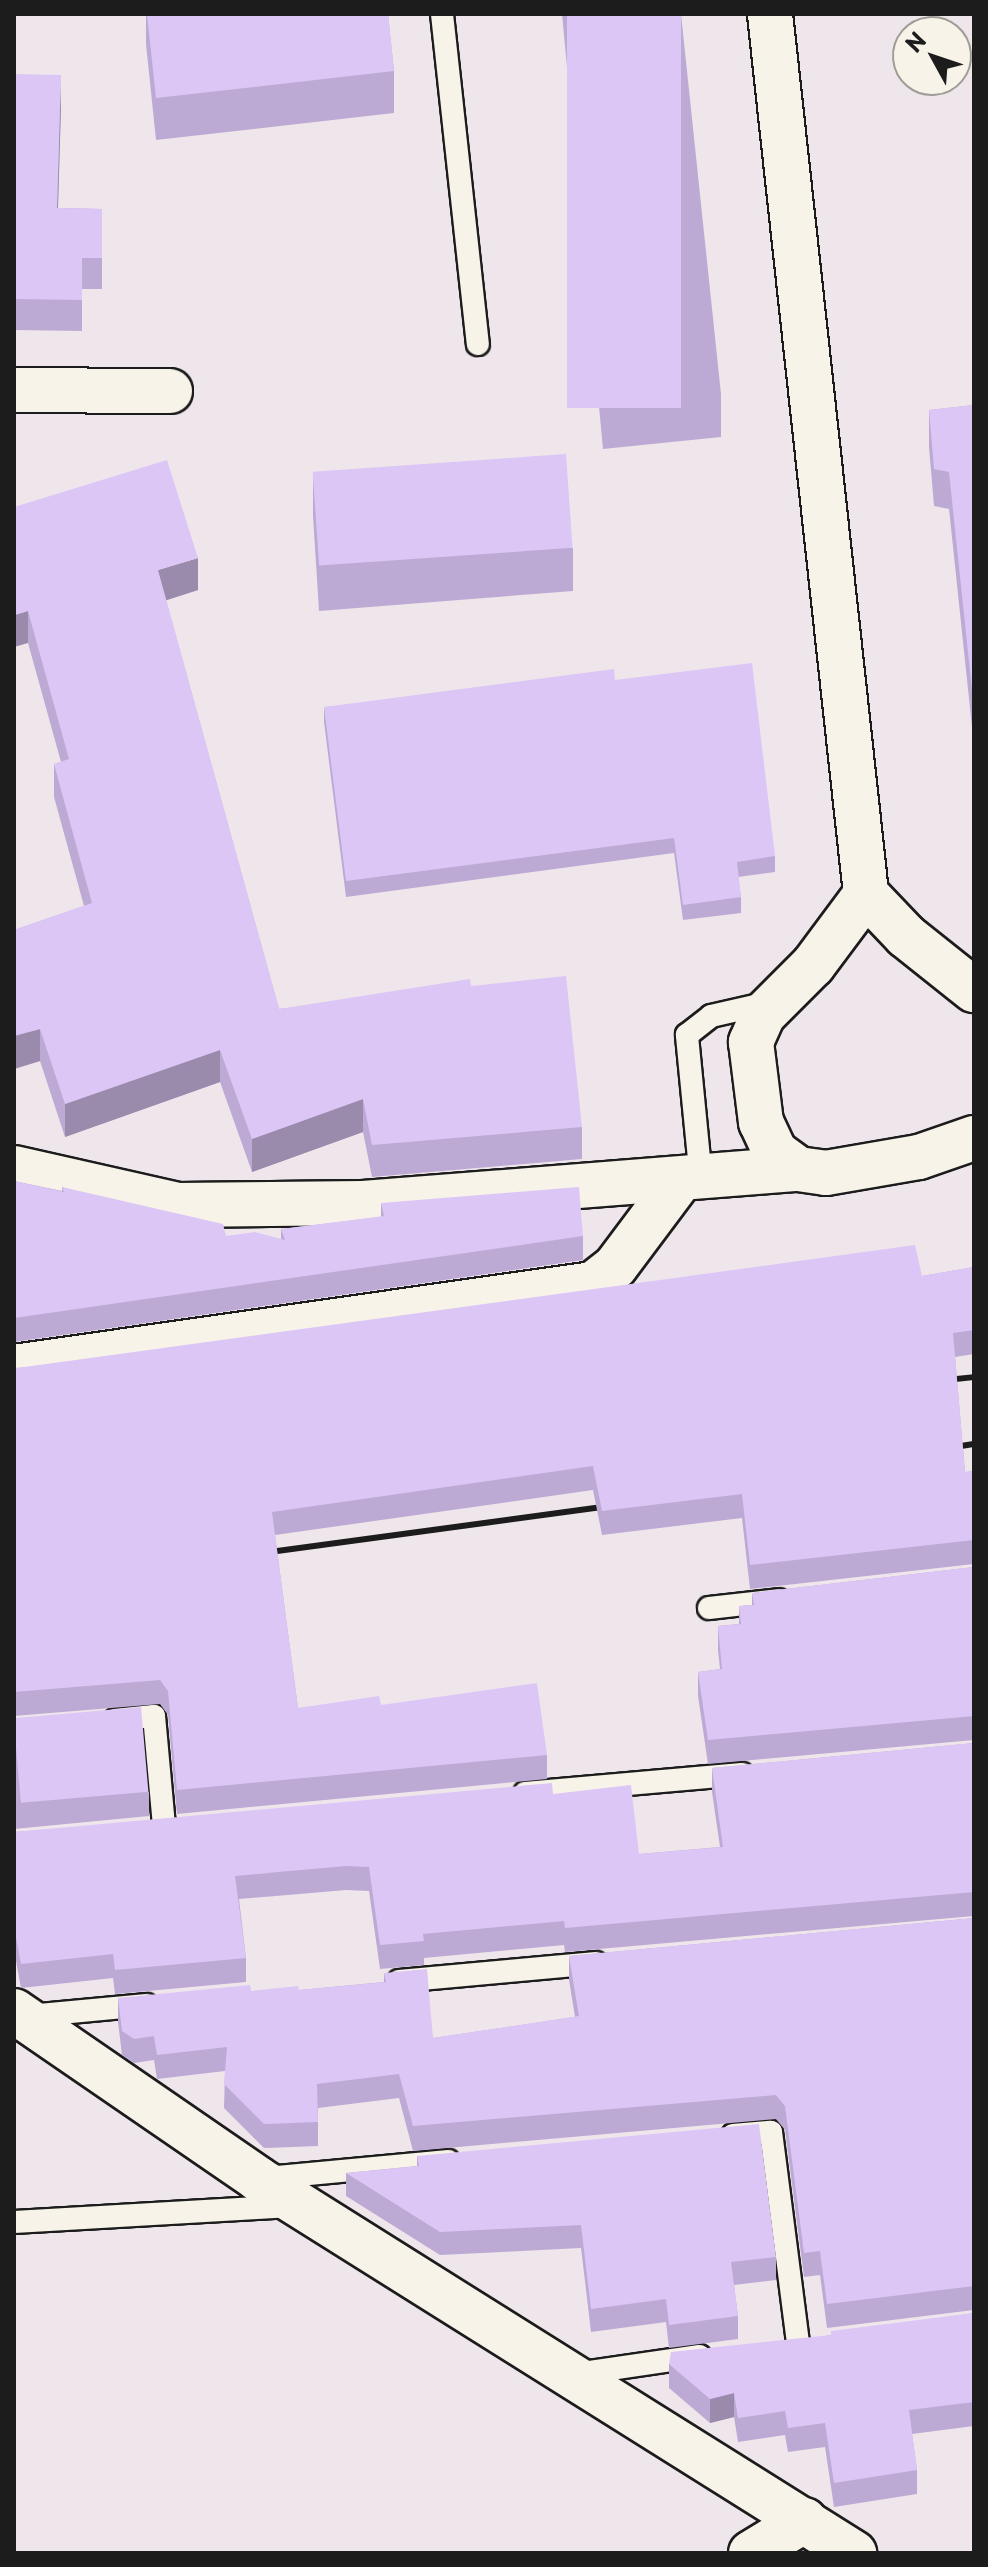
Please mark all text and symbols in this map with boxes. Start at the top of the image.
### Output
north arrow [892,16,972,96]
text: N [897,24,933,59]

